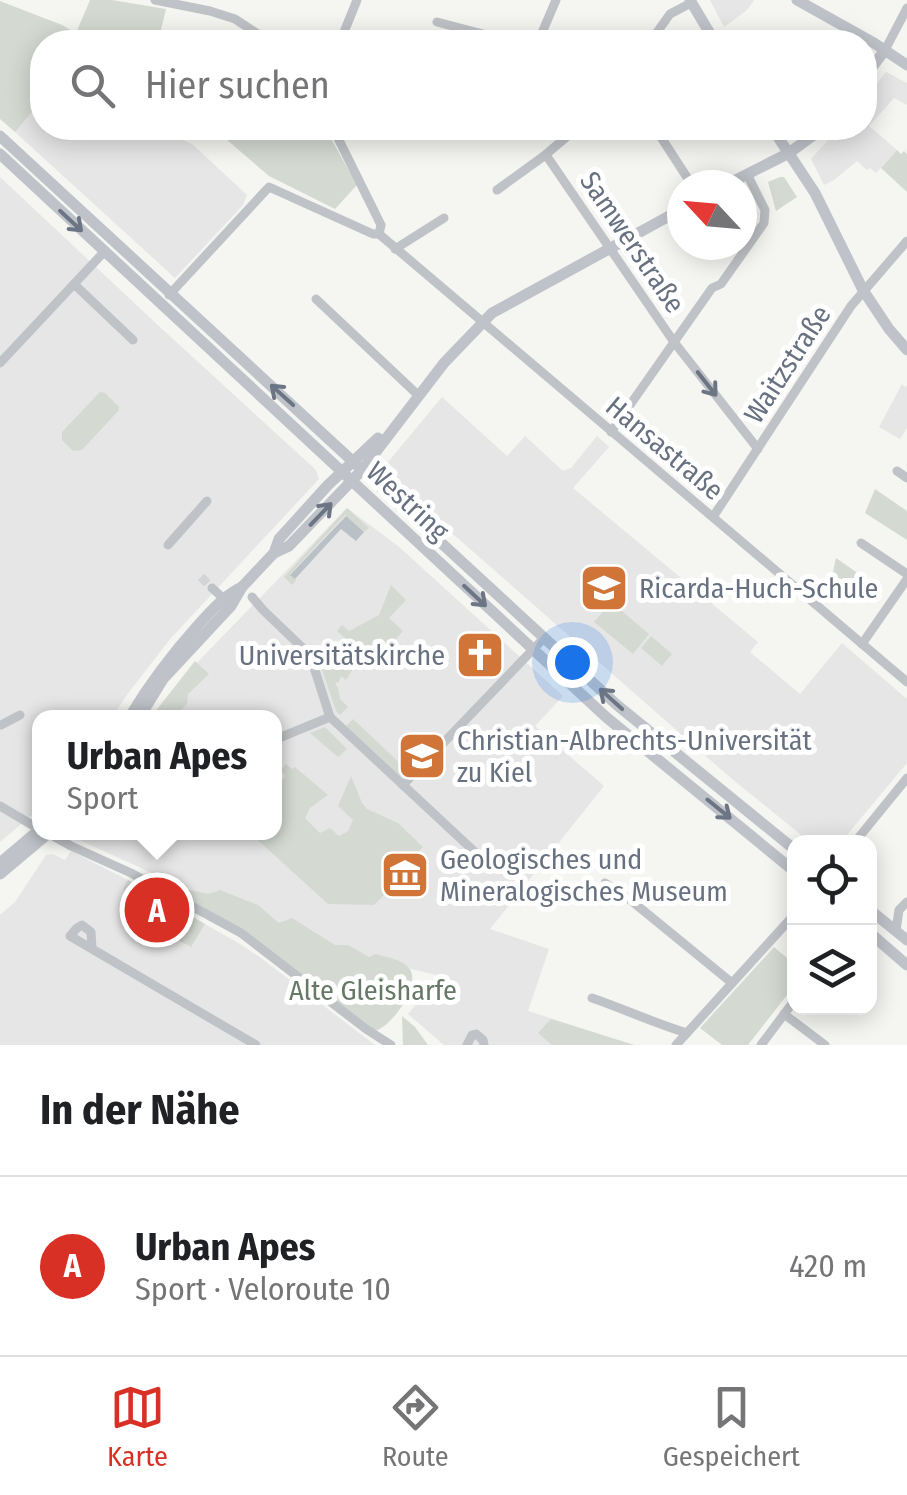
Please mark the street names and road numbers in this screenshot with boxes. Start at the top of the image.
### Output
street label: Samwerstraße [573,165,692,319]
street label: Waitzstraße [737,299,838,429]
street label: Hansastraße [599,390,730,507]
street label: Westring [360,455,456,548]

